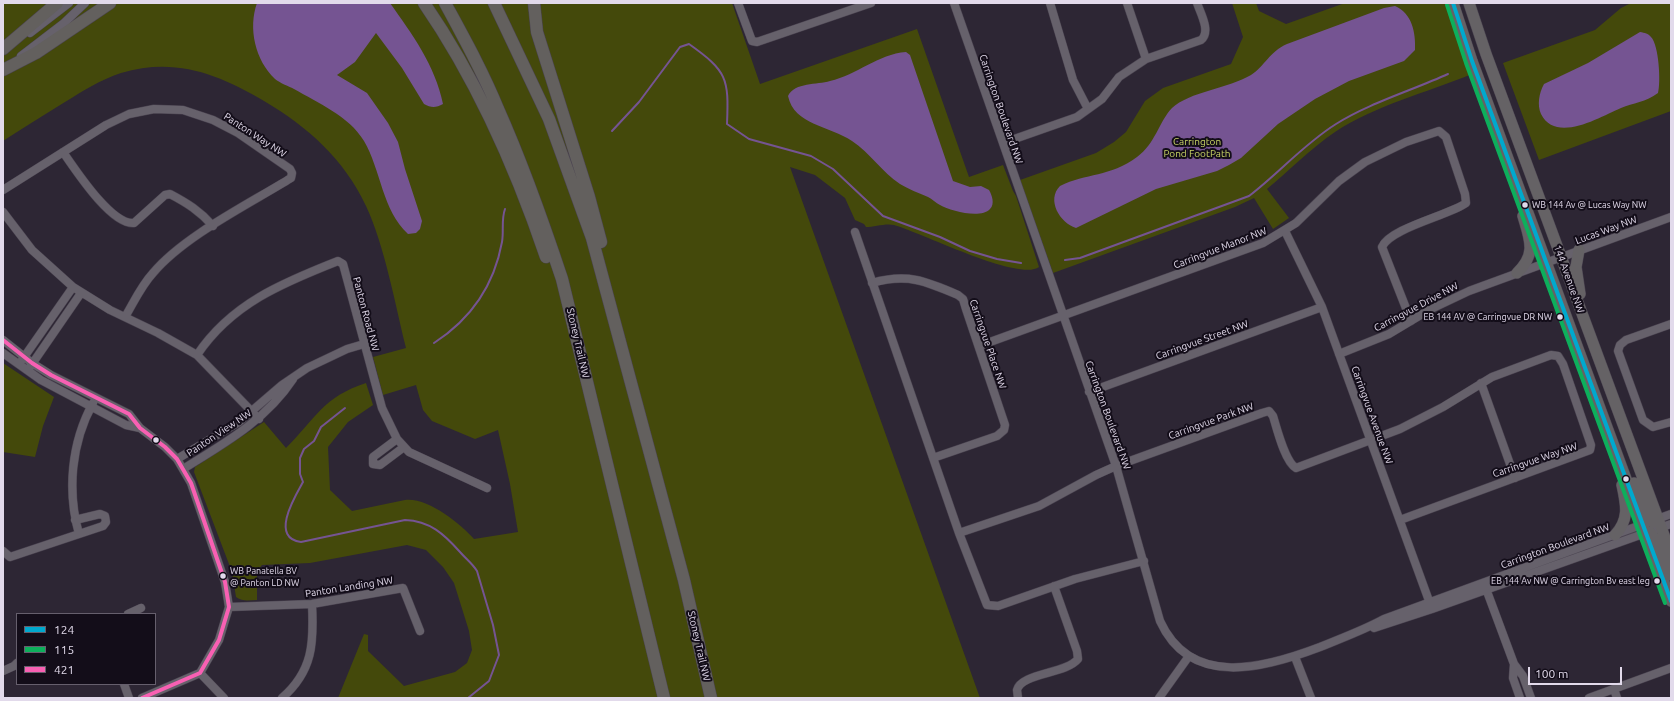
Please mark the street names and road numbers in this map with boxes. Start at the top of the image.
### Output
street label: Carrington Boulevard NW [977,53,1025,165]
street label: Panton Way NW [221,110,289,160]
street label: Lucas Way NW [1573,213,1639,247]
street label: Carringvue Manor NW [1172,225,1268,271]
street label: 144 Avenue NW [1551,243,1587,315]
street label: Panton Road NW [350,276,382,352]
street label: Carringvue Drive NW [1372,280,1460,334]
street label: Carringvue Place NW [967,298,1009,390]
street label: Stoney Trail NW [564,307,592,379]
street label: Carringvue Street NW [1154,318,1250,362]
street label: Carrington Boulevard NW [1083,359,1133,471]
street label: Carringvue Avenue NW [1349,364,1395,466]
street label: Carringvue Park NW [1167,400,1255,442]
street label: Panton View NW [184,407,254,459]
street label: Carringvue Way NW [1491,440,1579,480]
street label: Carrington Boulevard NW [1499,521,1611,571]
street label: Panton Landing NW [304,574,394,600]
street label: Stoney Trail NW [685,610,713,682]

